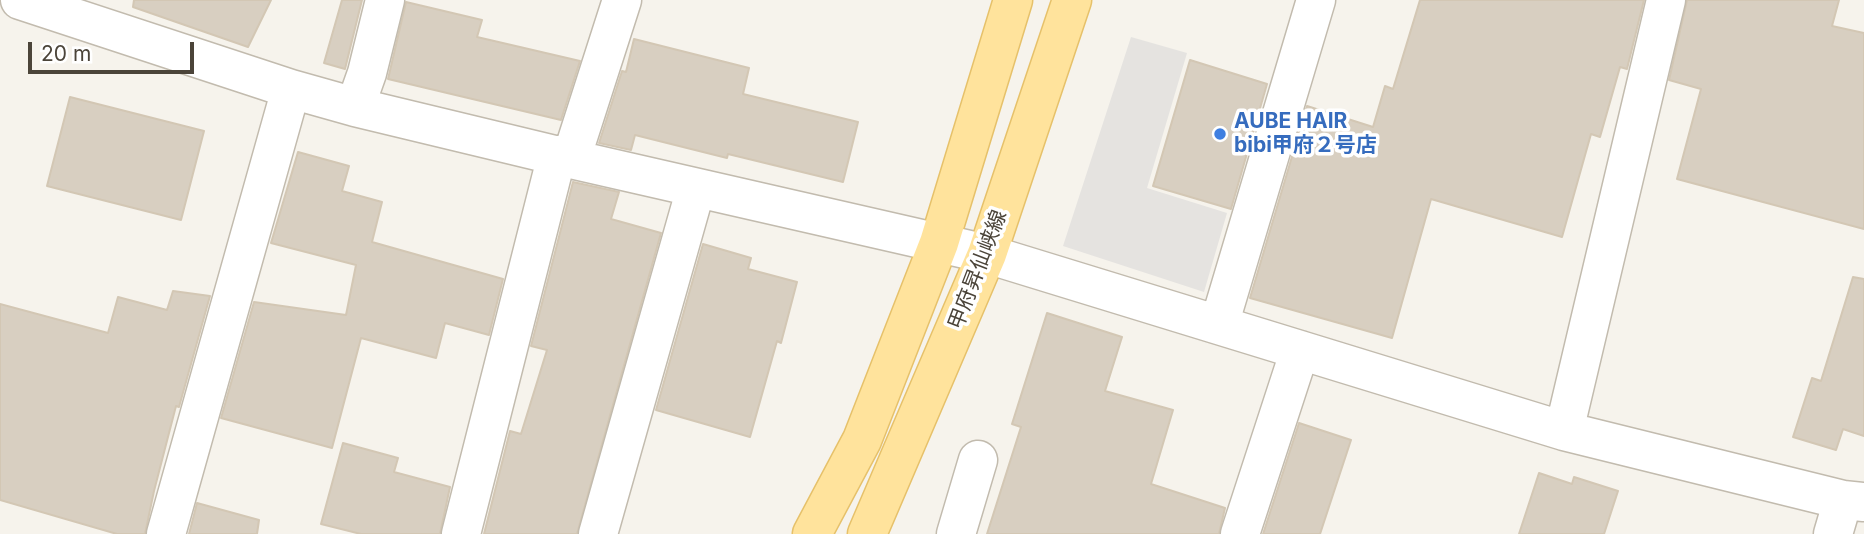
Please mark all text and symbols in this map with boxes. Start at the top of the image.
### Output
scale bar [32,28,198,72]
text: 20 m [41,41,91,66]
place label: AUBE HAIR bibi甲府２号店 [1234,109,1377,159]
marker: AUBE HAIR bibi甲府２号店 [1212,126,1228,142]
street label: 甲府昇仙峡線 [944,207,1012,333]

